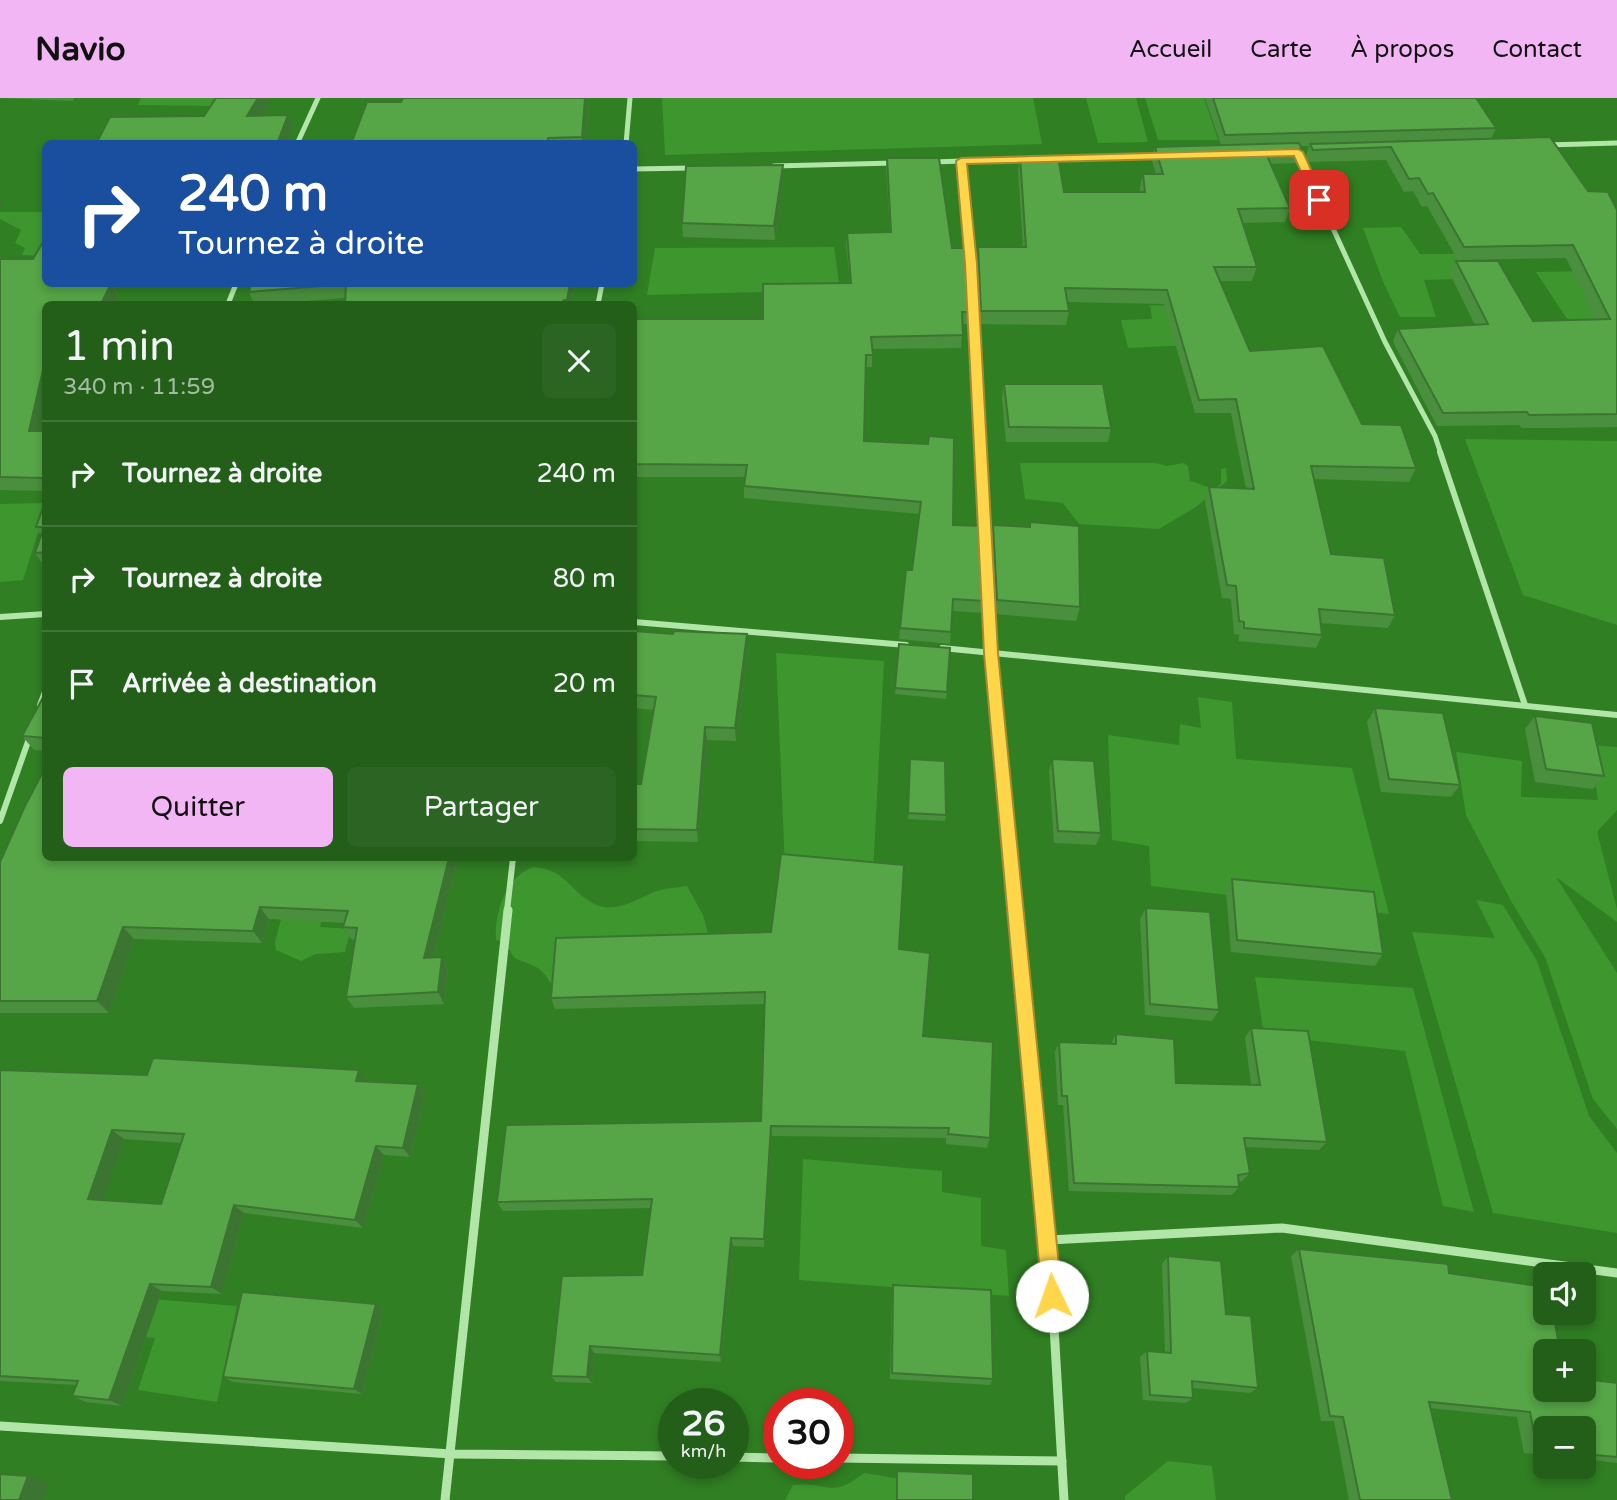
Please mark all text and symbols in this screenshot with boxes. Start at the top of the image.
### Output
text: Navio [35,30,126,69]
text: Accueil [1129,35,1212,64]
text: Carte [1250,35,1312,64]
text: À propos [1350,35,1454,64]
text: Contact [1492,35,1582,64]
text: 240 m [178,165,328,224]
icon: right [63,168,154,259]
pin [1289,170,1349,230]
icon: arrive [1300,181,1338,219]
text: Tournez à droite [178,225,424,263]
text: 1 min [63,321,175,372]
button: close [542,324,616,398]
text: 340 m · 11:59 [63,373,215,401]
icon: right [63,455,101,493]
text: Tournez à droite [122,458,322,489]
text: 240 m [536,458,616,489]
icon: right [63,560,101,598]
text: Tournez à droite [122,563,322,594]
text: 80 m [553,563,616,594]
icon: arrive [63,665,101,703]
text: Arrivée à destination [122,668,377,699]
text: 20 m [553,668,616,699]
button: Quitter [63,767,333,847]
button: Partager [347,767,616,847]
position arrow [1015,1259,1089,1333]
map controls [1533,1262,1596,1479]
button: sound [1533,1262,1596,1325]
button: + [1533,1339,1596,1402]
speed limit sign: 30 [763,1388,854,1479]
text: 26 [682,1403,725,1445]
button: − [1533,1416,1596,1479]
text: km/h [681,1440,726,1462]

